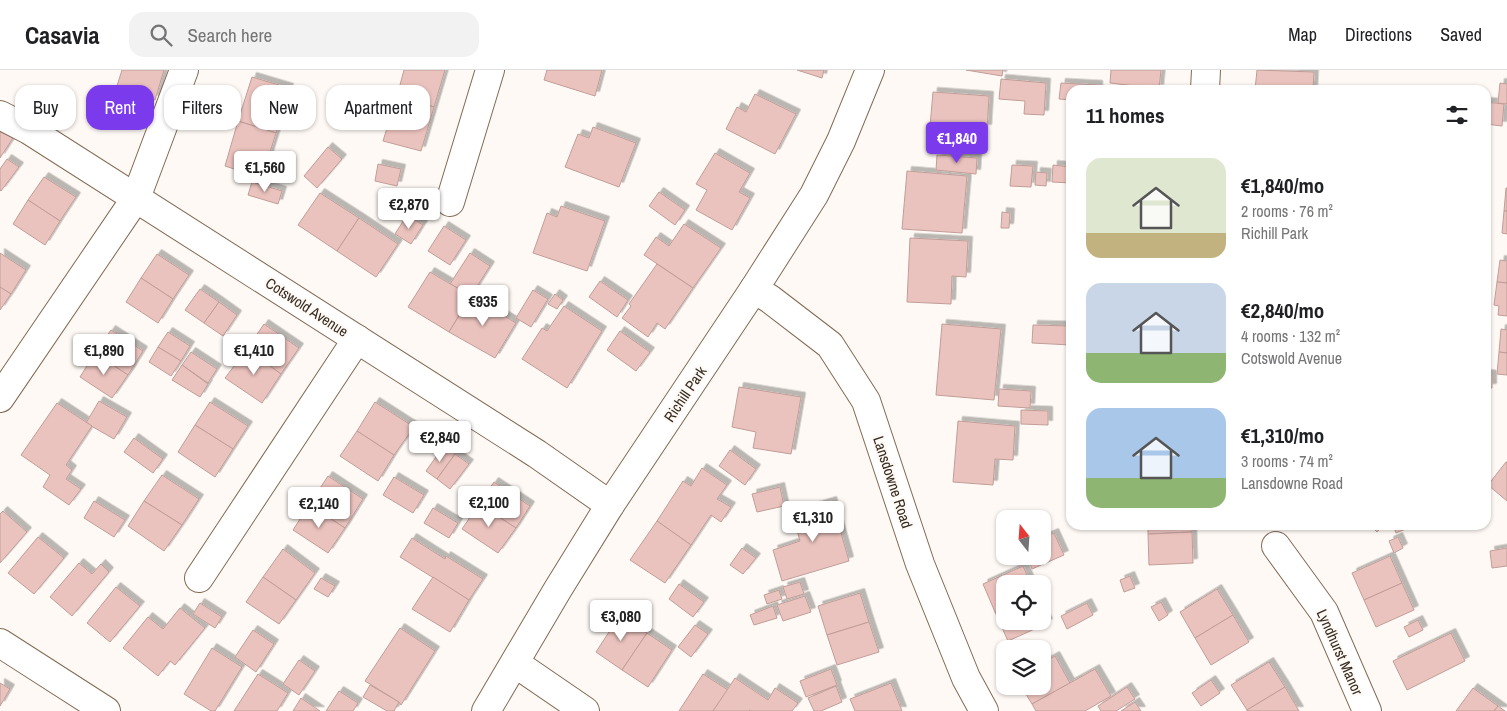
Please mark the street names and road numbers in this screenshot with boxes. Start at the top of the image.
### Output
street label: Cotswold Avenue [262,272,353,342]
street label: Richill Park [659,361,712,426]
street label: Lansdowne Road [868,433,918,531]
street label: Lyndhurst Manor [1312,606,1368,698]

